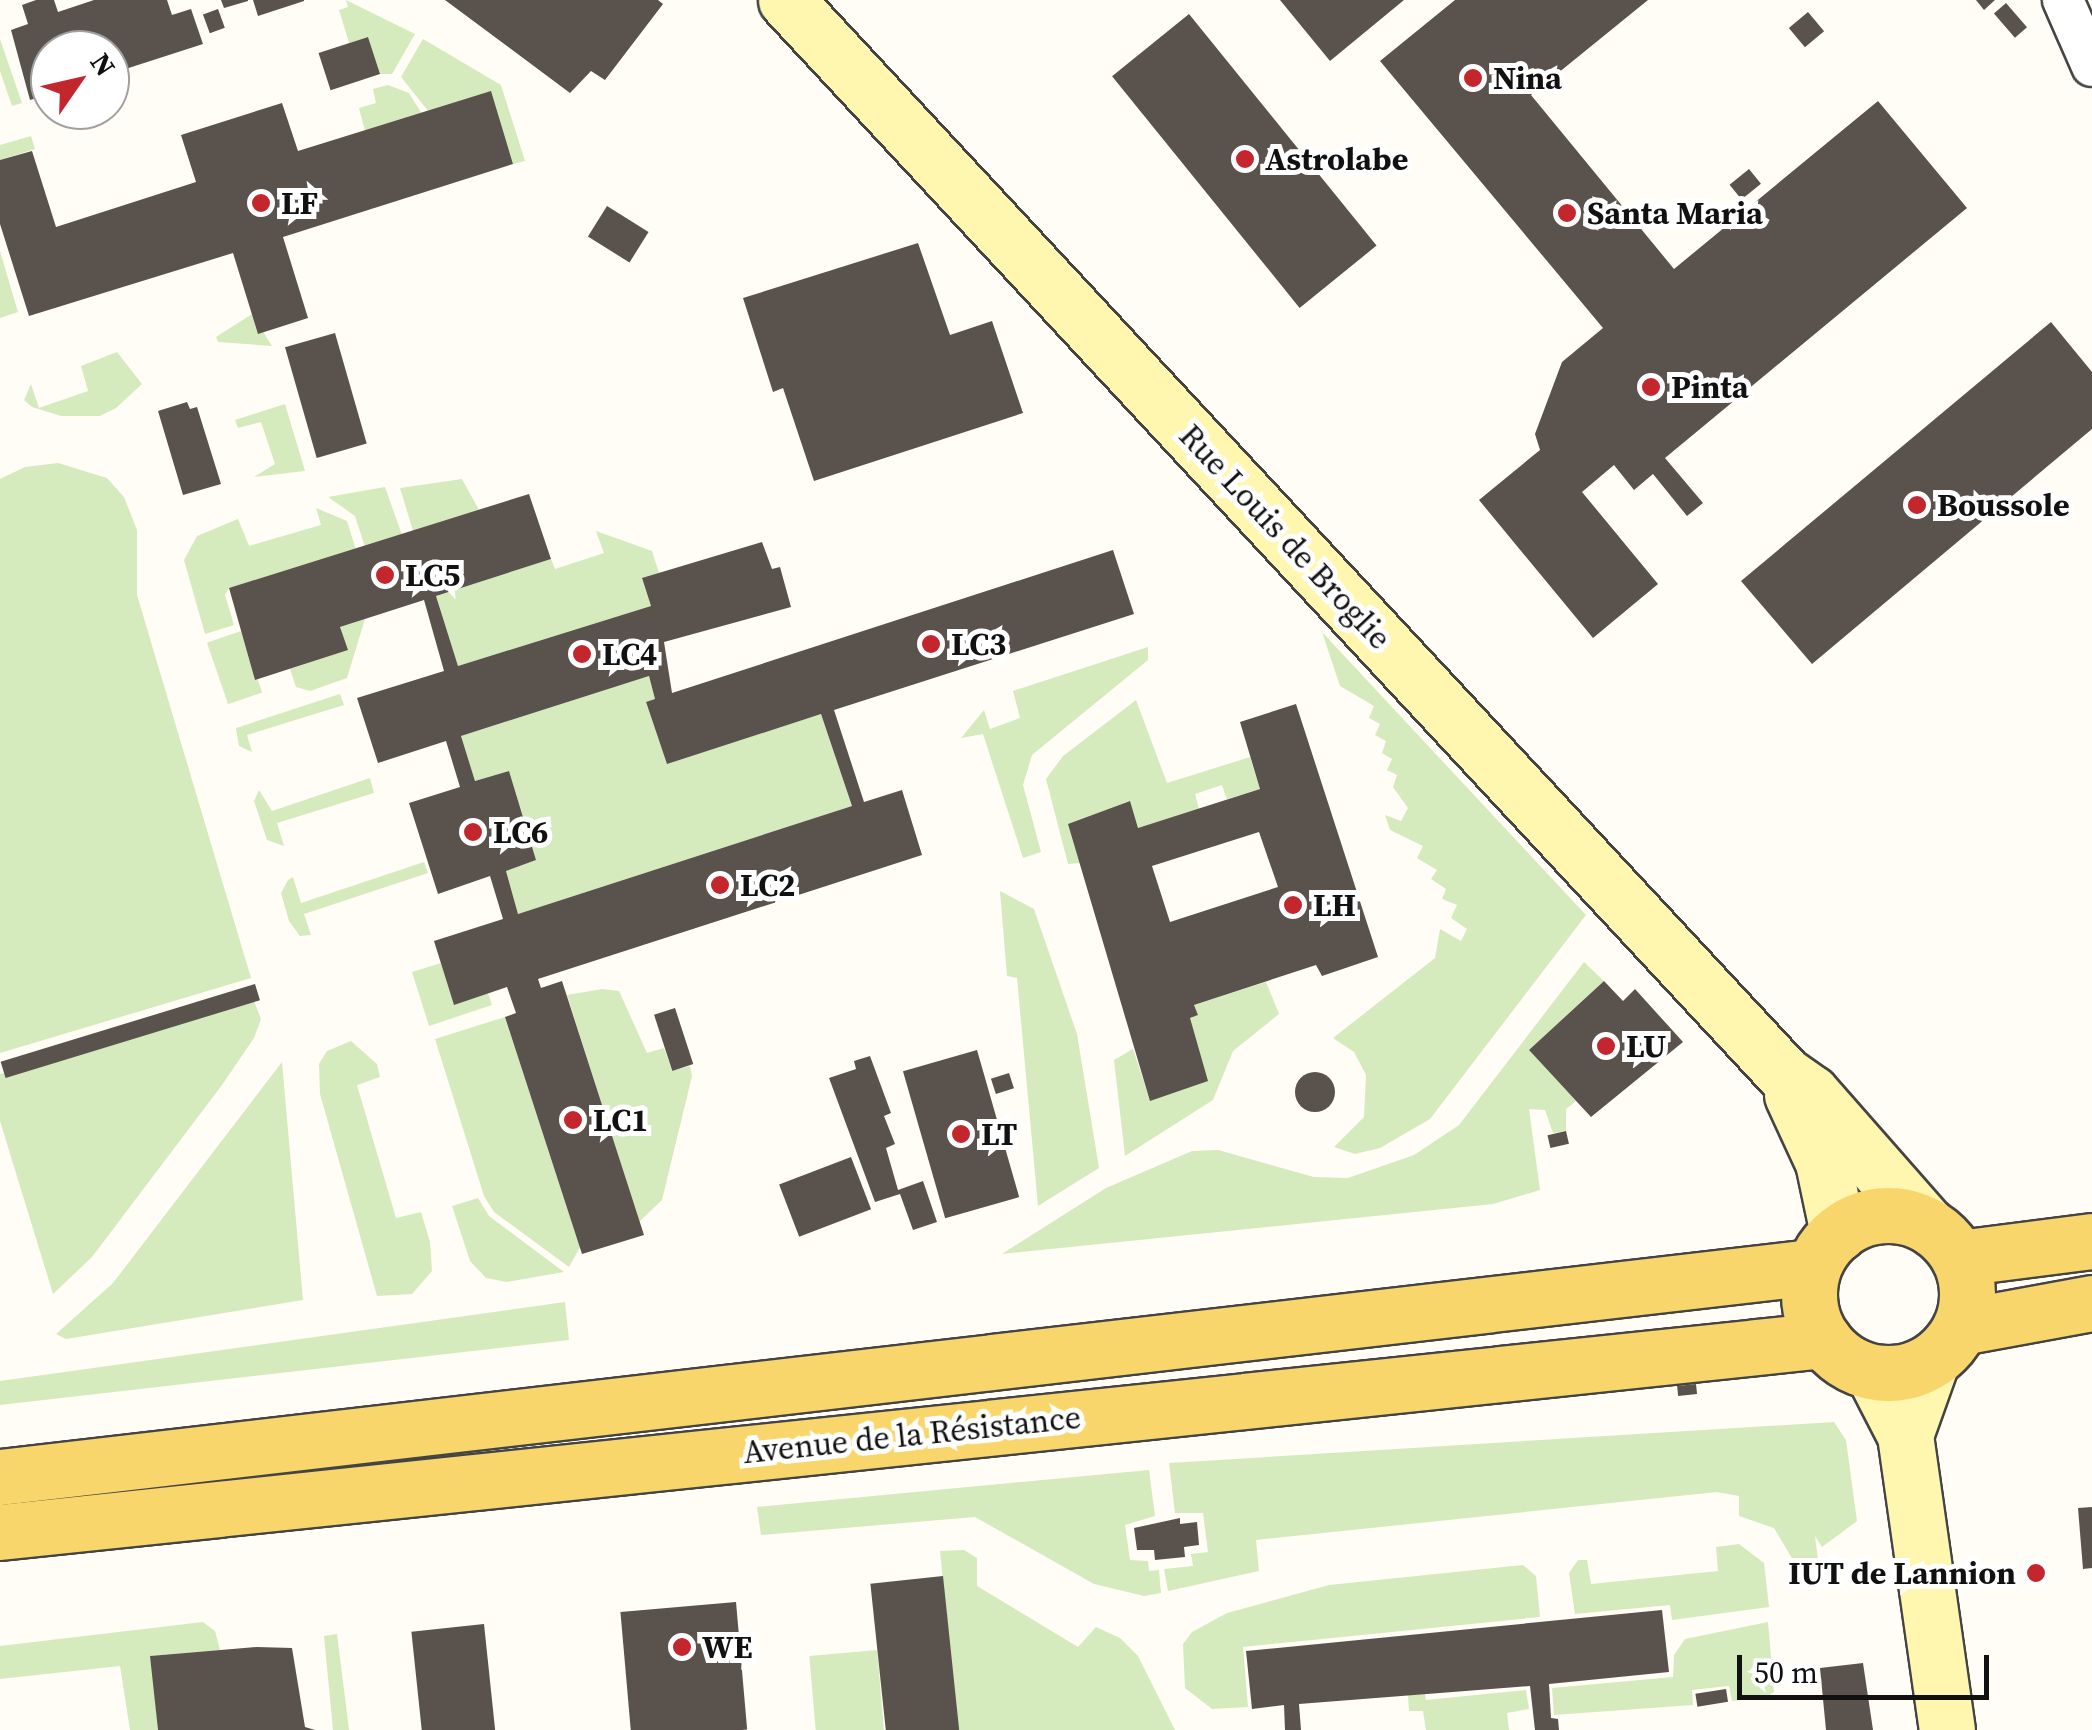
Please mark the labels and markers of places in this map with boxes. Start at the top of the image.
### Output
place label: Nina [1493,59,1562,97]
marker: Nina [1462,67,1484,89]
place label: Astrolabe [1265,140,1408,178]
marker: Astrolabe [1234,148,1256,170]
place label: LF [281,184,318,222]
marker: LF [250,192,272,214]
place label: Santa Maria [1587,194,1763,232]
marker: Santa Maria [1556,202,1578,224]
place label: Pinta [1671,368,1749,406]
marker: Pinta [1640,376,1662,398]
place label: Boussole [1937,486,2070,524]
marker: Boussole [1906,494,1928,516]
place label: LC5 [405,556,460,594]
marker: LC5 [374,564,396,586]
place label: LC3 [951,625,1006,663]
marker: LC3 [920,633,942,655]
place label: LC4 [602,635,657,673]
marker: LC4 [571,643,593,665]
place label: LC6 [493,813,548,851]
marker: LC6 [462,821,484,843]
place label: LC2 [740,866,795,904]
marker: LC2 [709,874,731,896]
place label: LH [1313,886,1356,924]
marker: LH [1282,894,1304,916]
place label: LU [1626,1027,1666,1065]
marker: LU [1595,1035,1617,1057]
place label: LC1 [593,1101,648,1139]
marker: LC1 [562,1109,584,1131]
place label: LT [981,1115,1017,1153]
marker: LT [950,1123,972,1145]
place label: IUT de Lannion [1788,1554,2016,1592]
marker: IUT de Lannion [2025,1562,2047,1584]
place label: WE [702,1628,752,1666]
marker: WE [671,1636,693,1658]

